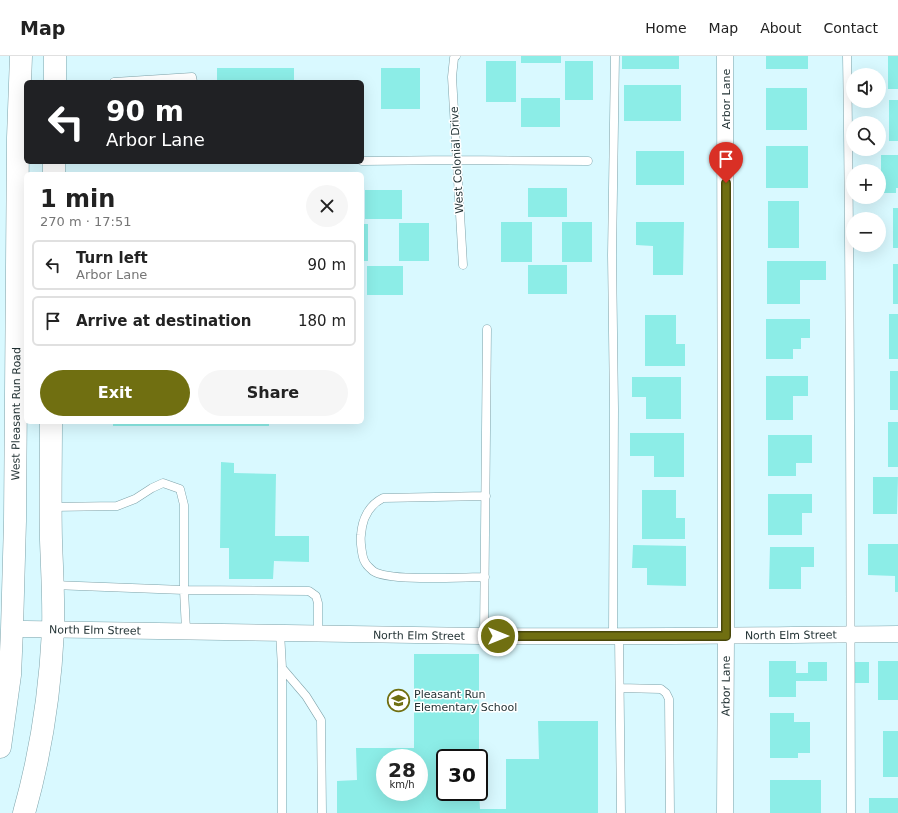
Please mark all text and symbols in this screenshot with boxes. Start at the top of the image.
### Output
text: Map [20,17,65,39]
text: Home [645,20,687,36]
text: Map [709,20,738,36]
text: About [760,20,802,36]
text: Contact [824,20,878,36]
map controls [846,68,886,252]
button: sound [846,68,886,108]
street label: Arbor Lane [720,69,733,129]
text: 90 m [106,95,184,128]
icon: left [40,96,92,148]
street label: West Colonial Drive [448,106,466,214]
button: search [846,116,886,156]
text: Arbor Lane [106,129,205,150]
pin [709,142,743,183]
icon: arrive [715,148,737,170]
button: + [846,164,886,204]
text: 1 min [40,185,115,213]
button: close [306,185,348,227]
button: − [846,212,886,252]
text: 270 m · 17:51 [40,214,131,229]
text: Turn left [76,249,148,267]
icon: left [42,254,64,276]
text: 90 m [308,256,346,274]
text: Arbor Lane [76,267,147,282]
icon: arrive [42,310,64,332]
text: Arrive at destination [76,312,251,330]
text: 180 m [298,312,346,330]
street label: West Pleasant Run Road [9,347,23,481]
button: Exit [40,370,190,416]
button: Share [198,370,348,416]
position arrow [477,615,519,657]
street label: North Elm Street [49,623,142,637]
street label: North Elm Street [373,628,466,642]
street label: North Elm Street [745,628,838,642]
street label: Arbor Lane [719,656,732,716]
school or university icon: Pleasant Run Elementary School [385,687,411,713]
place label: Pleasant Run Elementary School [414,688,517,714]
speed limit sign: 30 [436,749,488,801]
text: 28 [388,758,416,782]
text: km/h [389,779,415,790]

